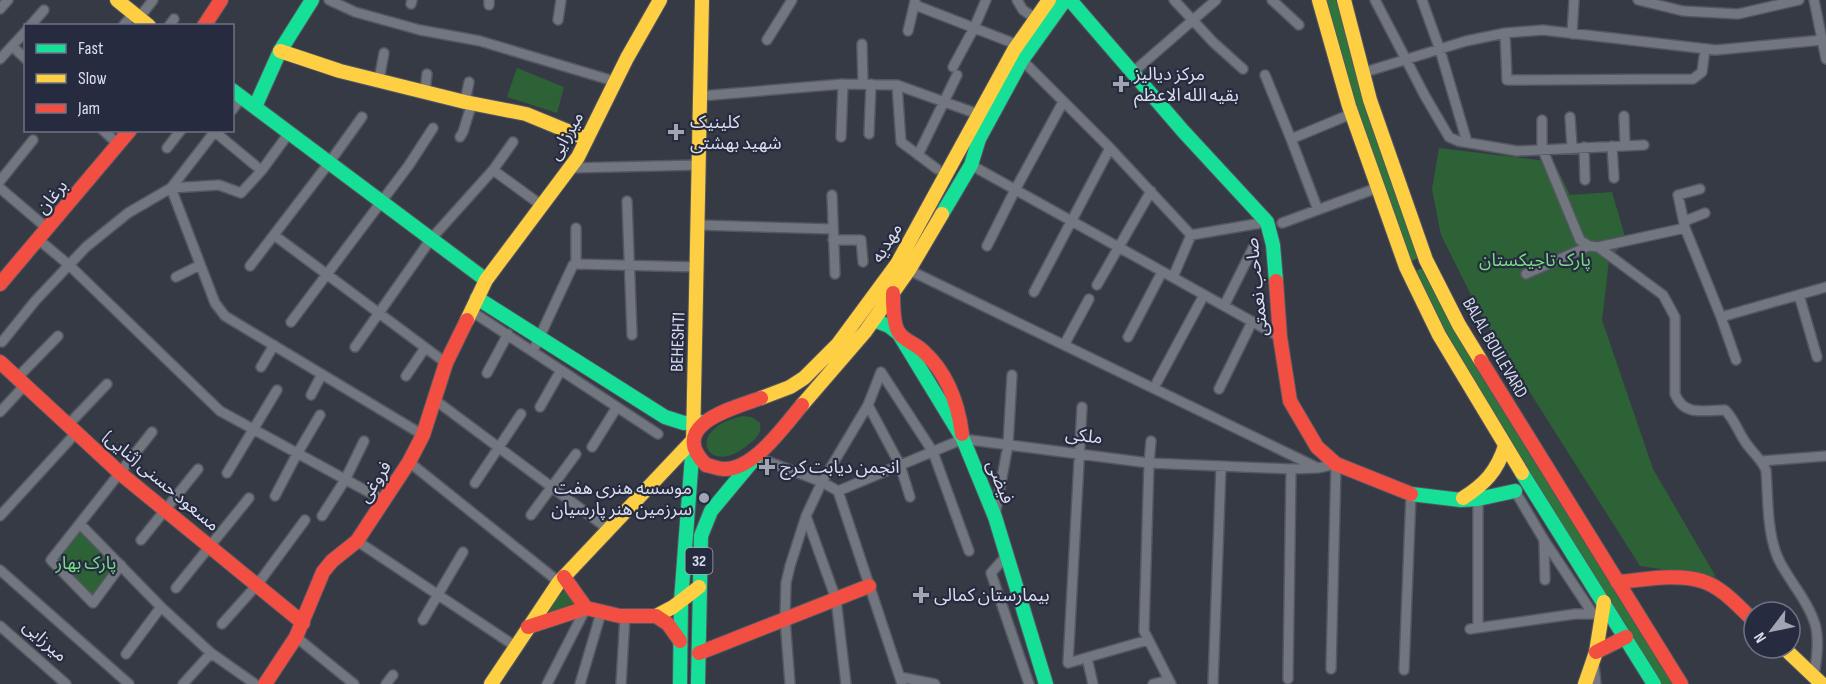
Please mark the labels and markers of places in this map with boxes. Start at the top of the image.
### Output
place label: مرکز دیالیز بقیه الله الاعظم [1133,64,1239,108]
marker: مرکز دیالیز بقیه الله الاعظم [1112,75,1130,93]
place label: کلینیک شهید بهشتی [690,112,782,154]
marker: کلینیک شهید بهشتی [667,123,685,141]
place label: انجمن دیابت کرج [780,457,900,480]
marker: انجمن دیابت کرج [758,458,776,476]
place label: موسسه هنری هفت سرزمین هنر پارسیان [551,478,692,520]
marker: موسسه هنری هفت سرزمین هنر پارسیان [697,491,711,505]
place label: بیمارستان کمالی [934,585,1050,606]
marker: بیمارستان کمالی [912,586,930,604]

